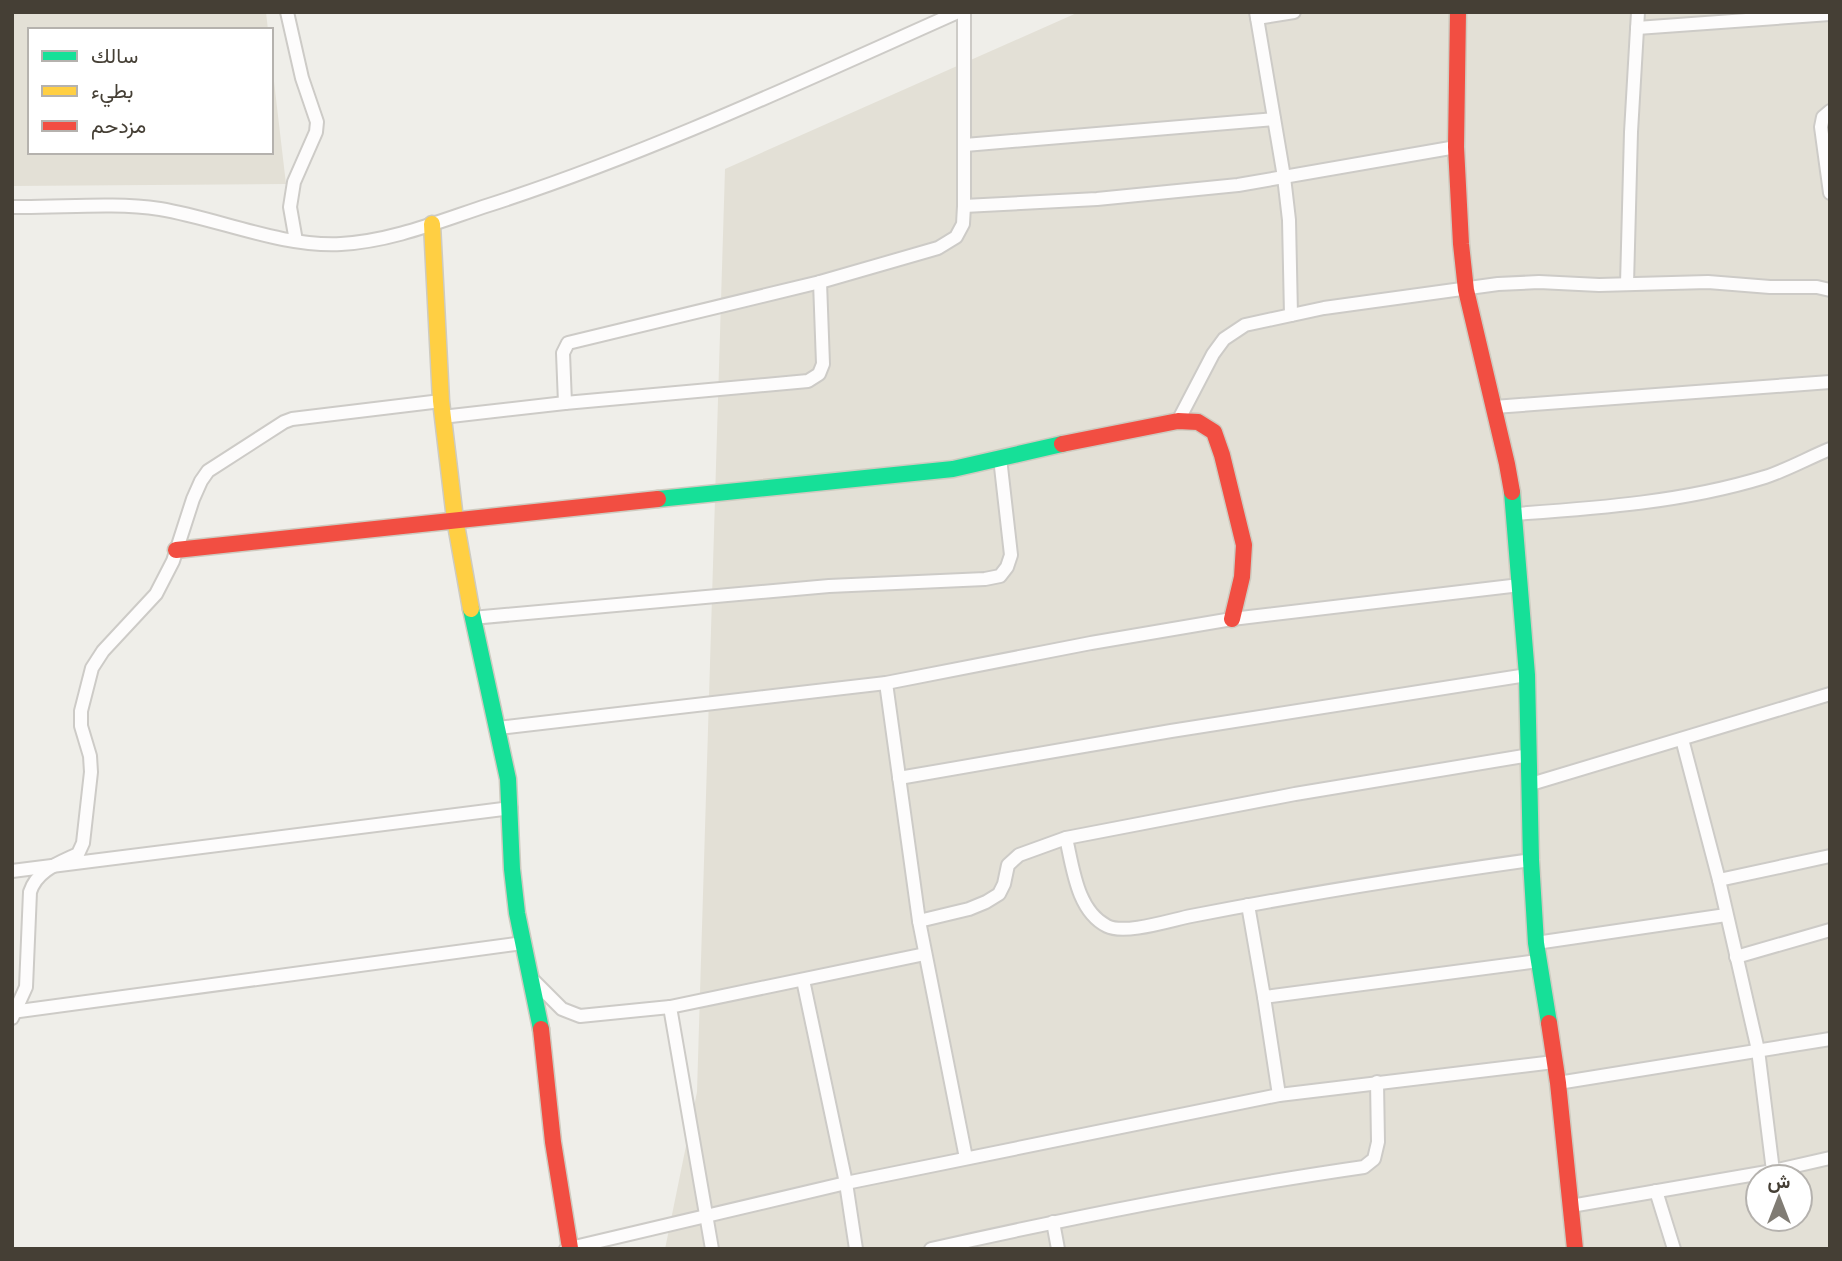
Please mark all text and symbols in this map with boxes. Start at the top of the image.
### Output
legend [28,28,273,154]
text: سالك [91,42,138,67]
text: بطيء [91,77,134,108]
text: مزدحم [91,112,146,140]
north arrow [1744,1163,1814,1233]
text: ش [1768,1169,1791,1193]

